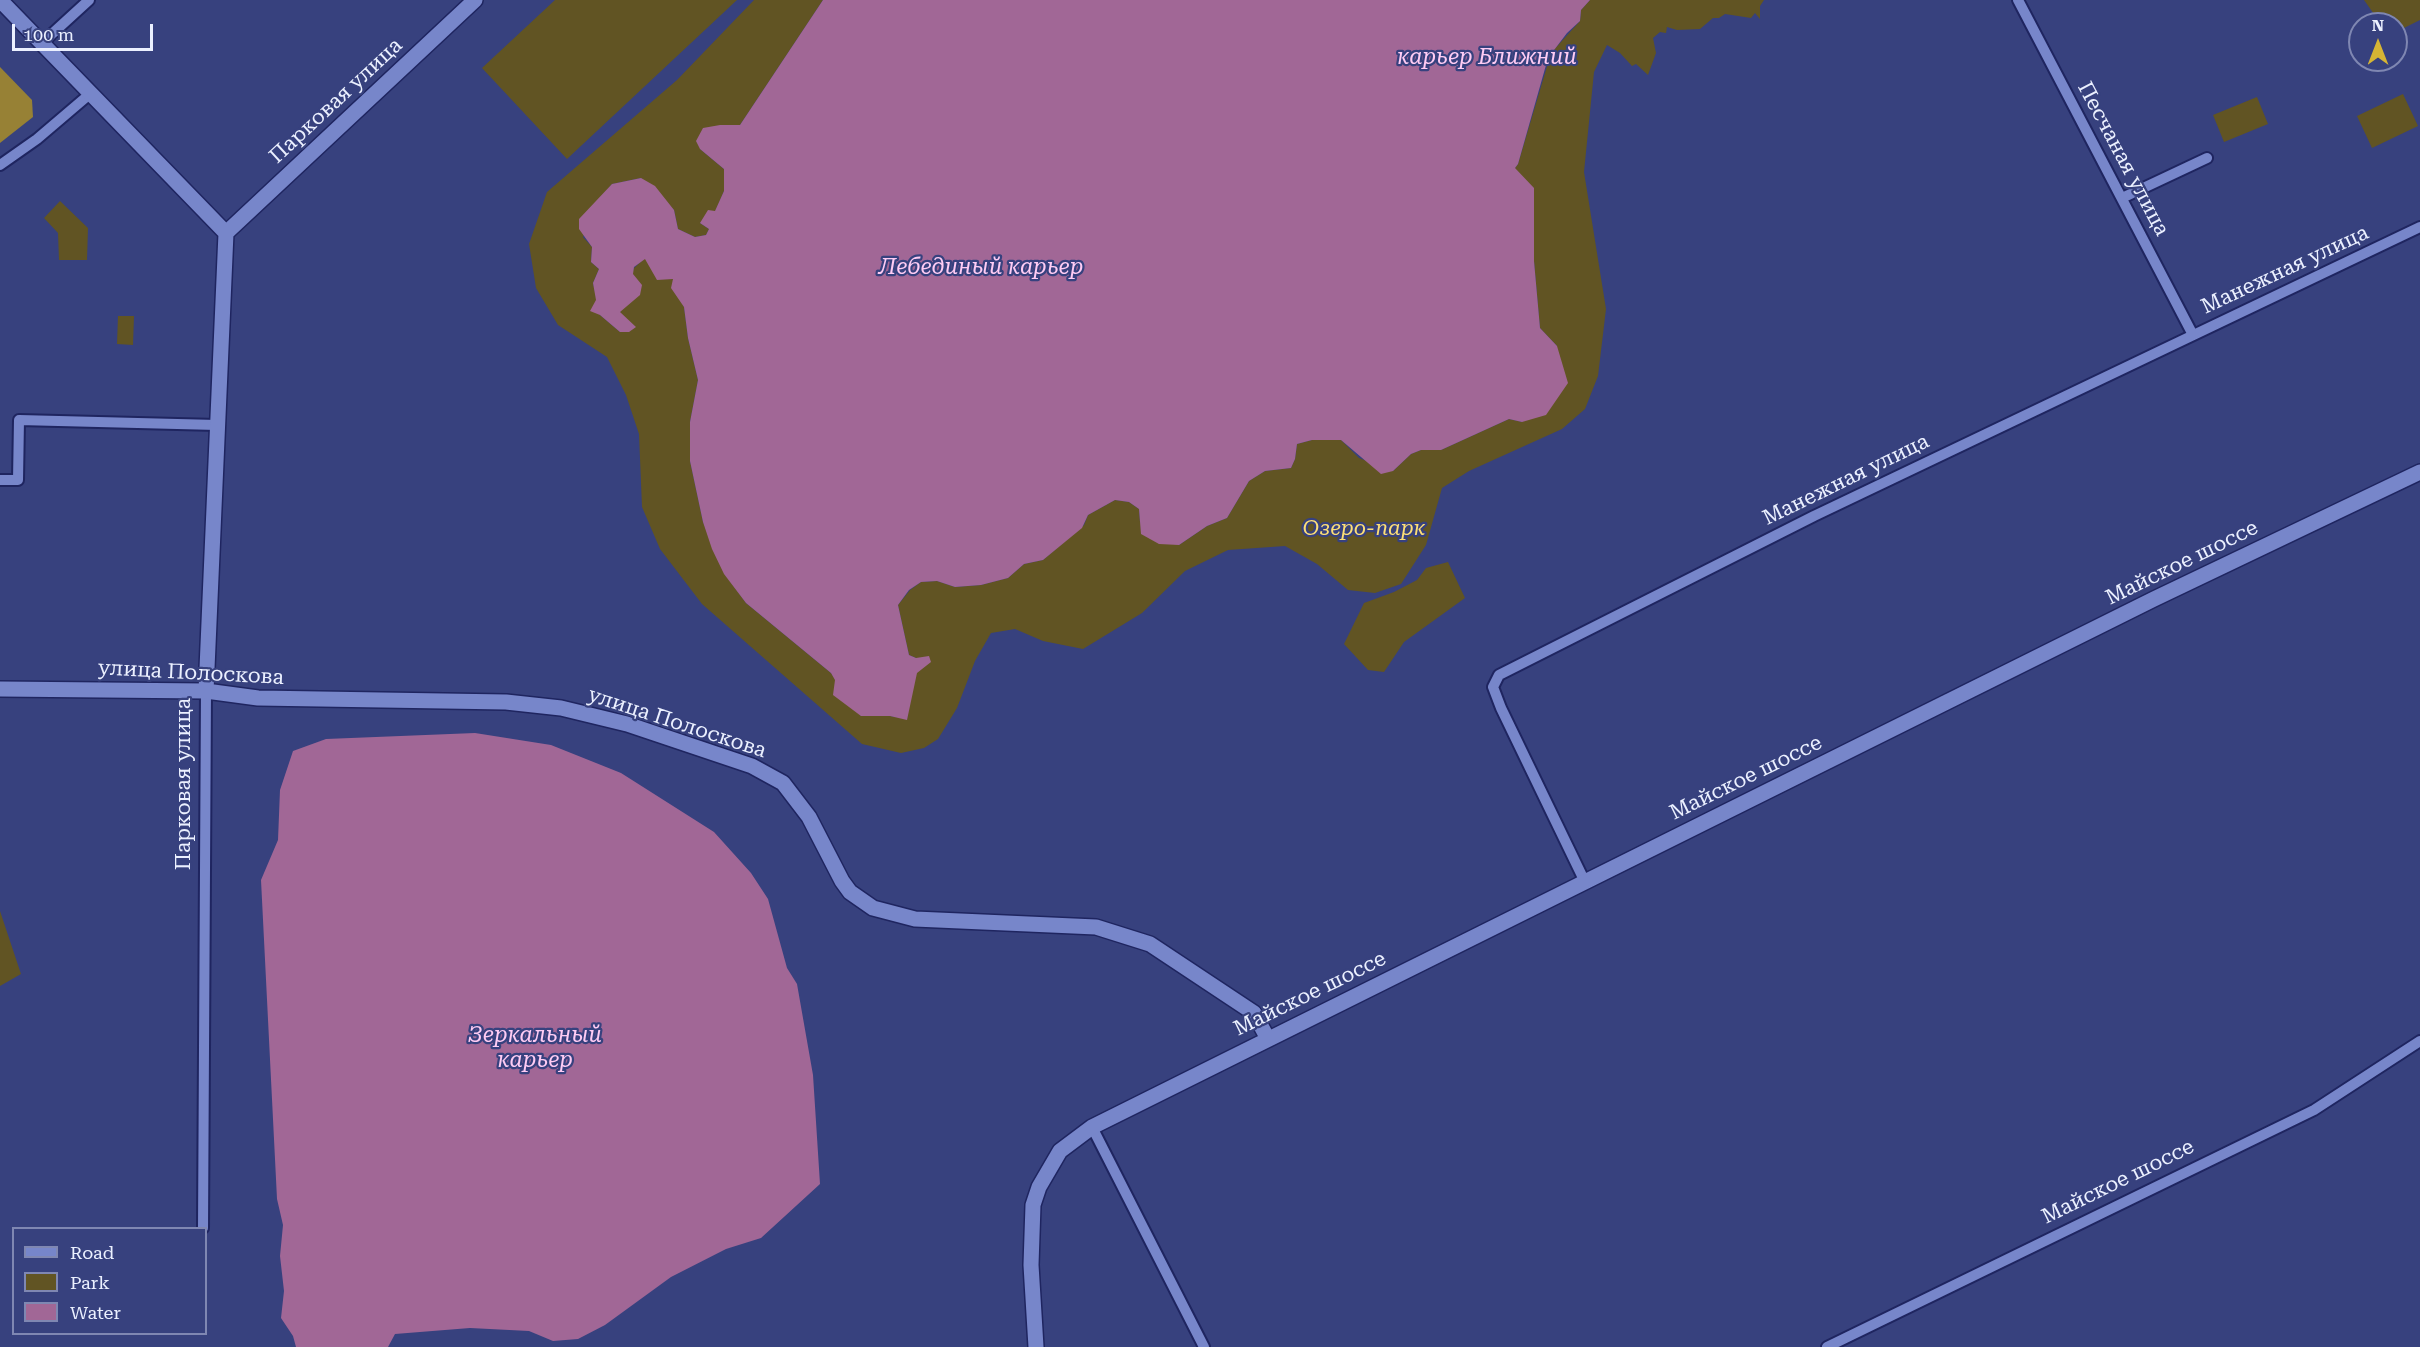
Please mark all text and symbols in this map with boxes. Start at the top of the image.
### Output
scale bar [15,12,156,50]
north arrow [2348,12,2408,72]
text: N [2372,16,2384,35]
text: 100 m [23,24,74,45]
street label: Парковая улица [264,33,408,169]
water label: карьер Ближний [1397,45,1577,71]
street label: Песчаная улица [2072,78,2174,240]
street label: Манежная улица [2197,220,2373,320]
water label: Лебединый карьер [879,255,1083,281]
street label: Манежная улица [1759,429,1933,531]
street label: Майское шоссе [2102,515,2262,611]
park label: Озеро-парк [1303,516,1425,542]
street label: улица Полоскова [97,656,285,690]
street label: улица Полоскова [585,682,769,764]
street label: Парковая улица [171,698,197,870]
street label: Майское шоссе [1666,730,1826,826]
street label: Майское шоссе [1230,946,1390,1042]
water label: Зеркальный карьер [468,1023,602,1074]
street label: Майское шоссе [2038,1134,2198,1230]
legend [12,1227,207,1335]
text: Road [70,1242,114,1263]
text: Park [70,1272,110,1293]
text: Water [70,1302,121,1323]

